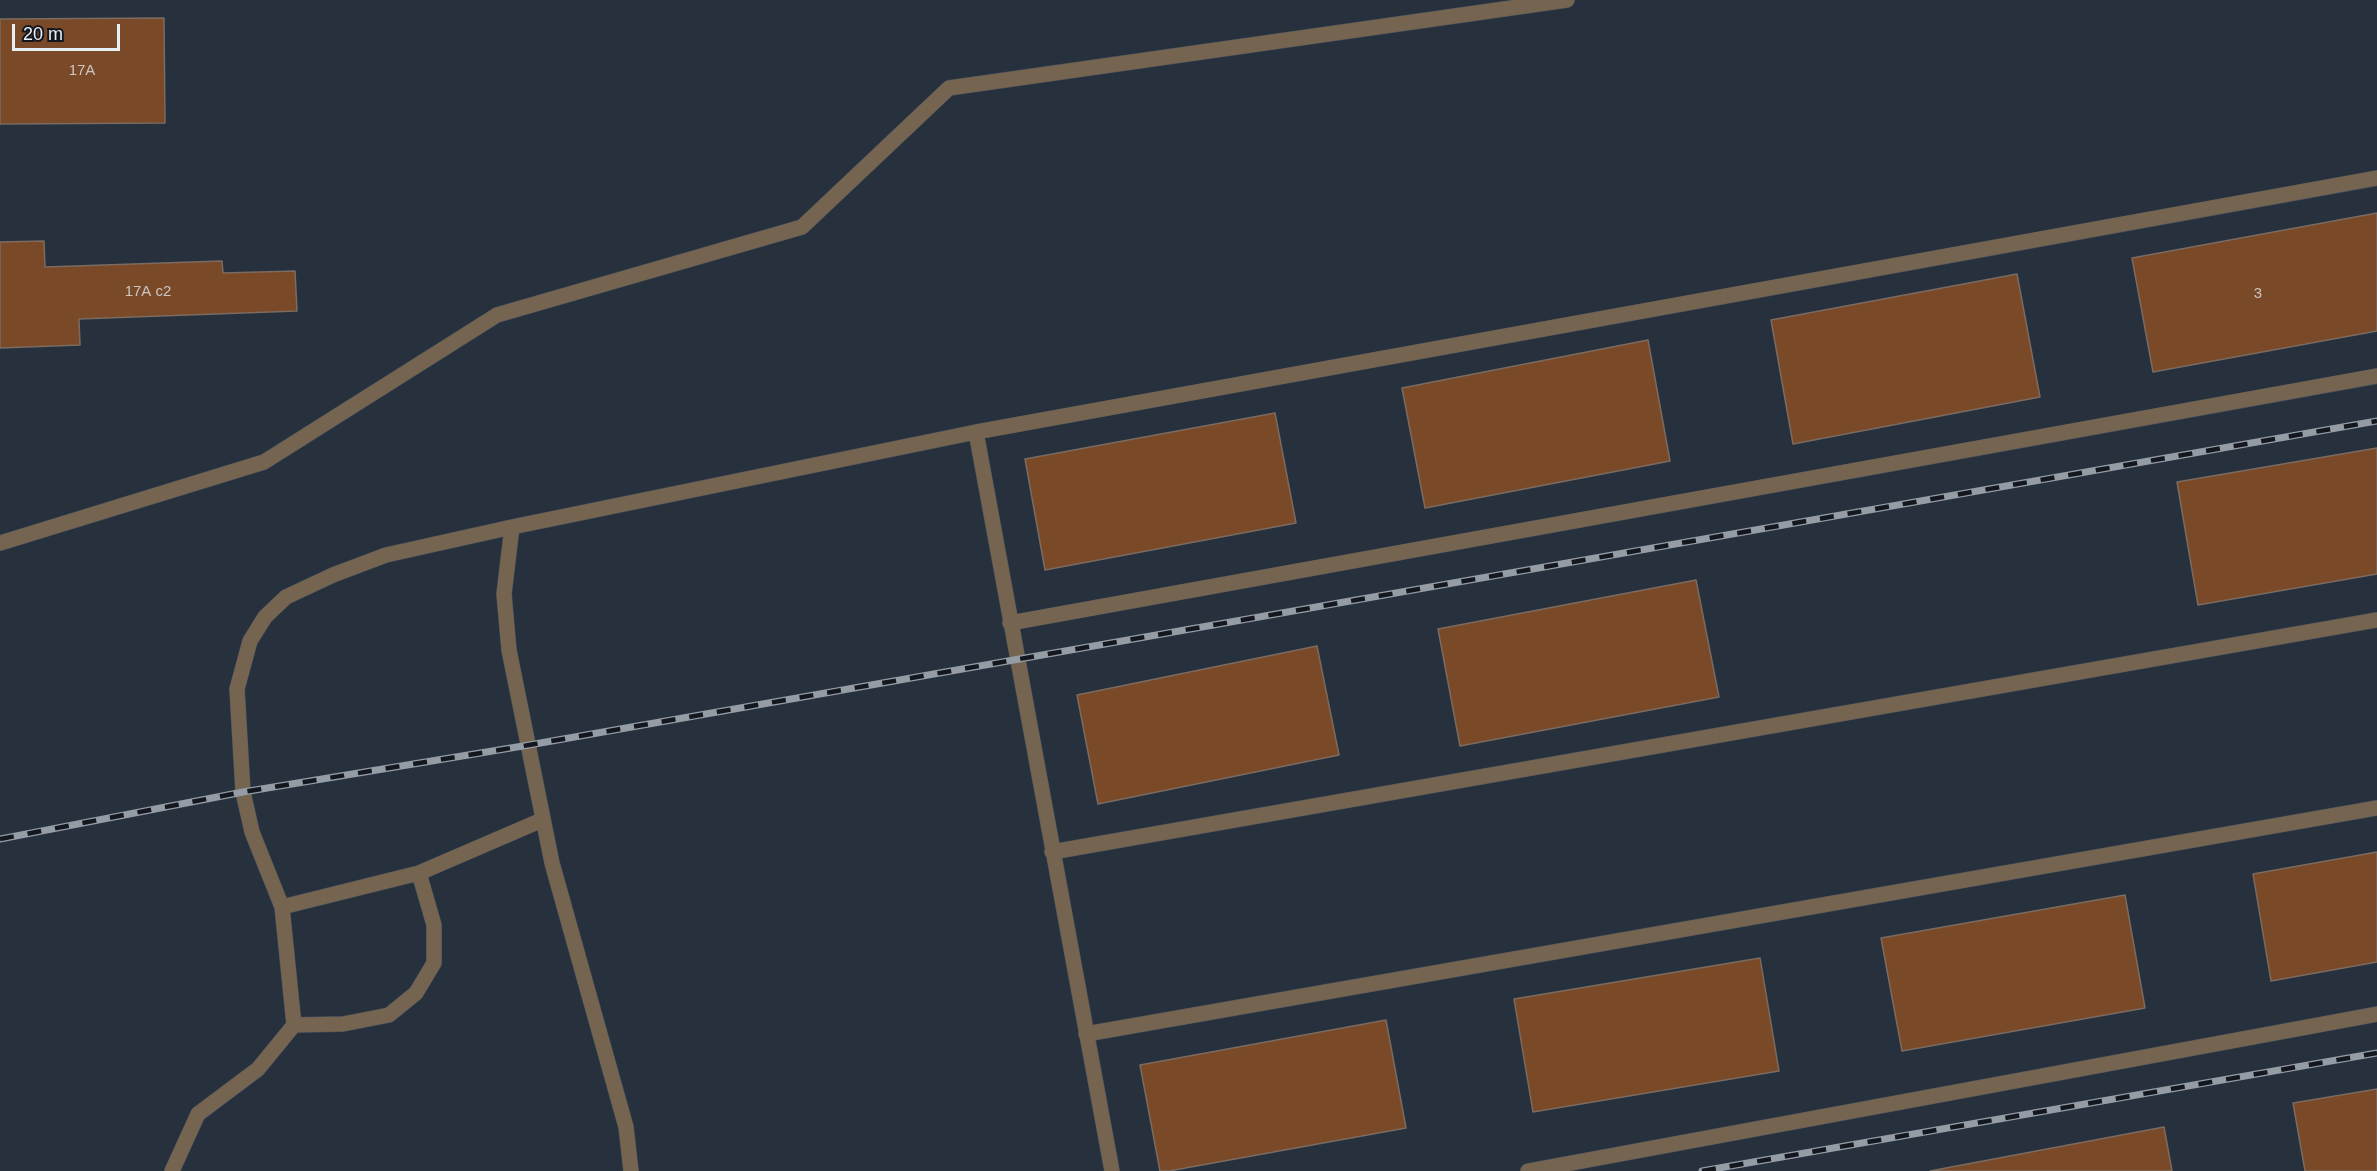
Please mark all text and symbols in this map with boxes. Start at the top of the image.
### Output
scale bar [15,12,123,50]
text: 20 m [23,24,63,44]
house number: 17А [69,62,95,80]
house number: 17А с2 [125,283,171,301]
house number: 3 [2254,285,2262,303]

